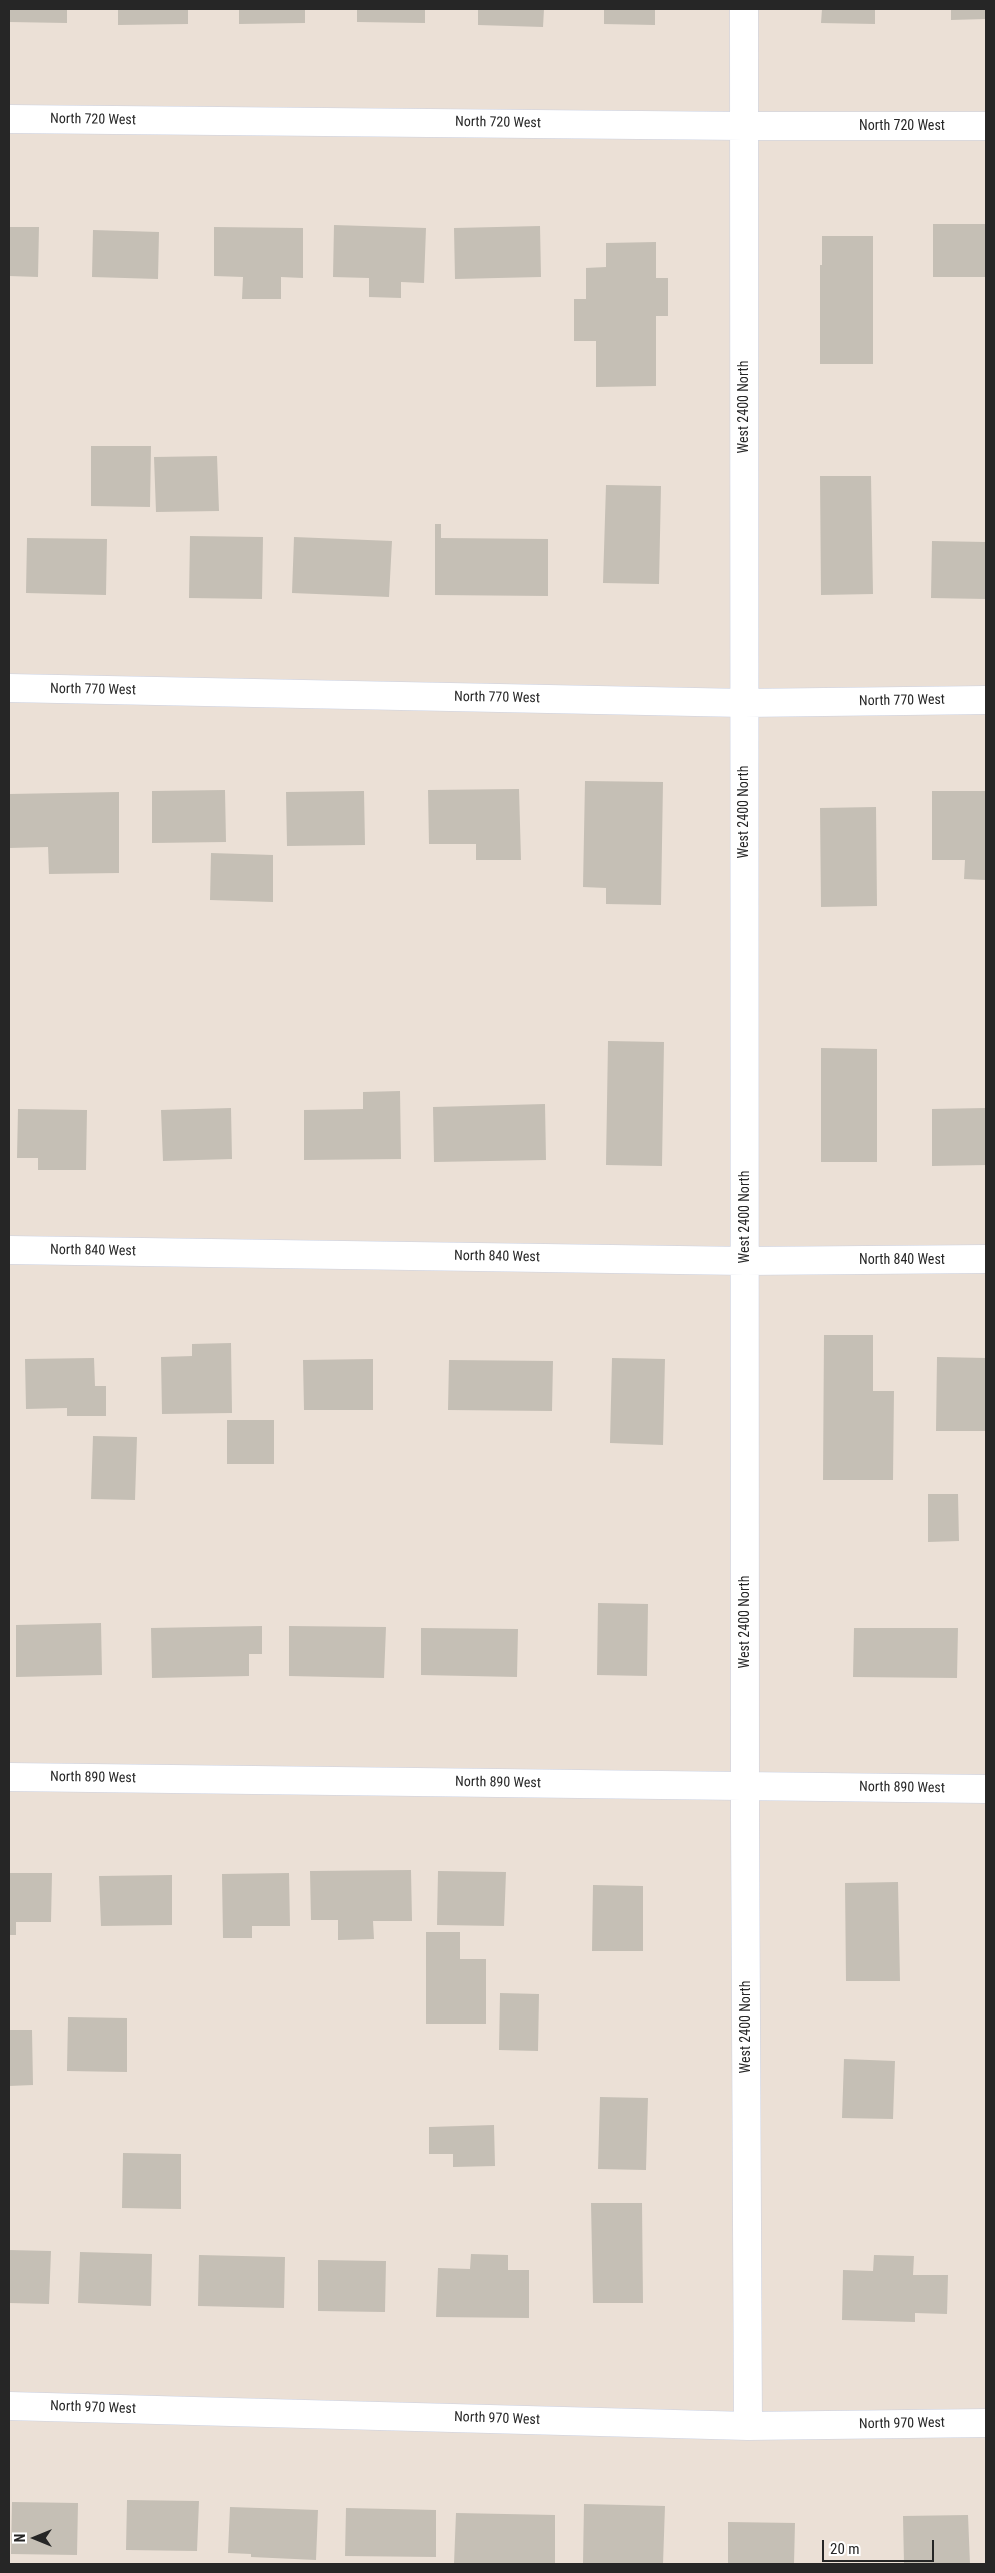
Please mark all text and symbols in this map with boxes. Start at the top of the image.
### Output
street label: North 720 West [50,111,136,129]
street label: North 720 West [455,114,541,132]
street label: North 720 West [859,118,945,134]
street label: West 2400 North [736,361,752,453]
street label: North 770 West [50,681,136,699]
street label: North 770 West [454,689,540,707]
street label: North 770 West [859,692,945,710]
street label: West 2400 North [736,766,752,858]
street label: West 2400 North [737,1171,753,1263]
street label: North 840 West [50,1242,136,1260]
street label: North 840 West [454,1248,540,1266]
street label: North 840 West [859,1252,945,1268]
street label: West 2400 North [737,1576,753,1668]
street label: North 890 West [50,1769,136,1787]
street label: North 890 West [455,1774,541,1792]
street label: North 890 West [859,1779,945,1797]
street label: West 2400 North [738,1981,754,2073]
street label: North 970 West [50,2398,136,2418]
street label: North 970 West [454,2409,540,2429]
street label: North 970 West [859,2415,945,2433]
north arrow [10,2513,60,2563]
scale bar [825,2530,938,2562]
text: N [12,2534,28,2542]
text: 20 m [830,2540,860,2558]

